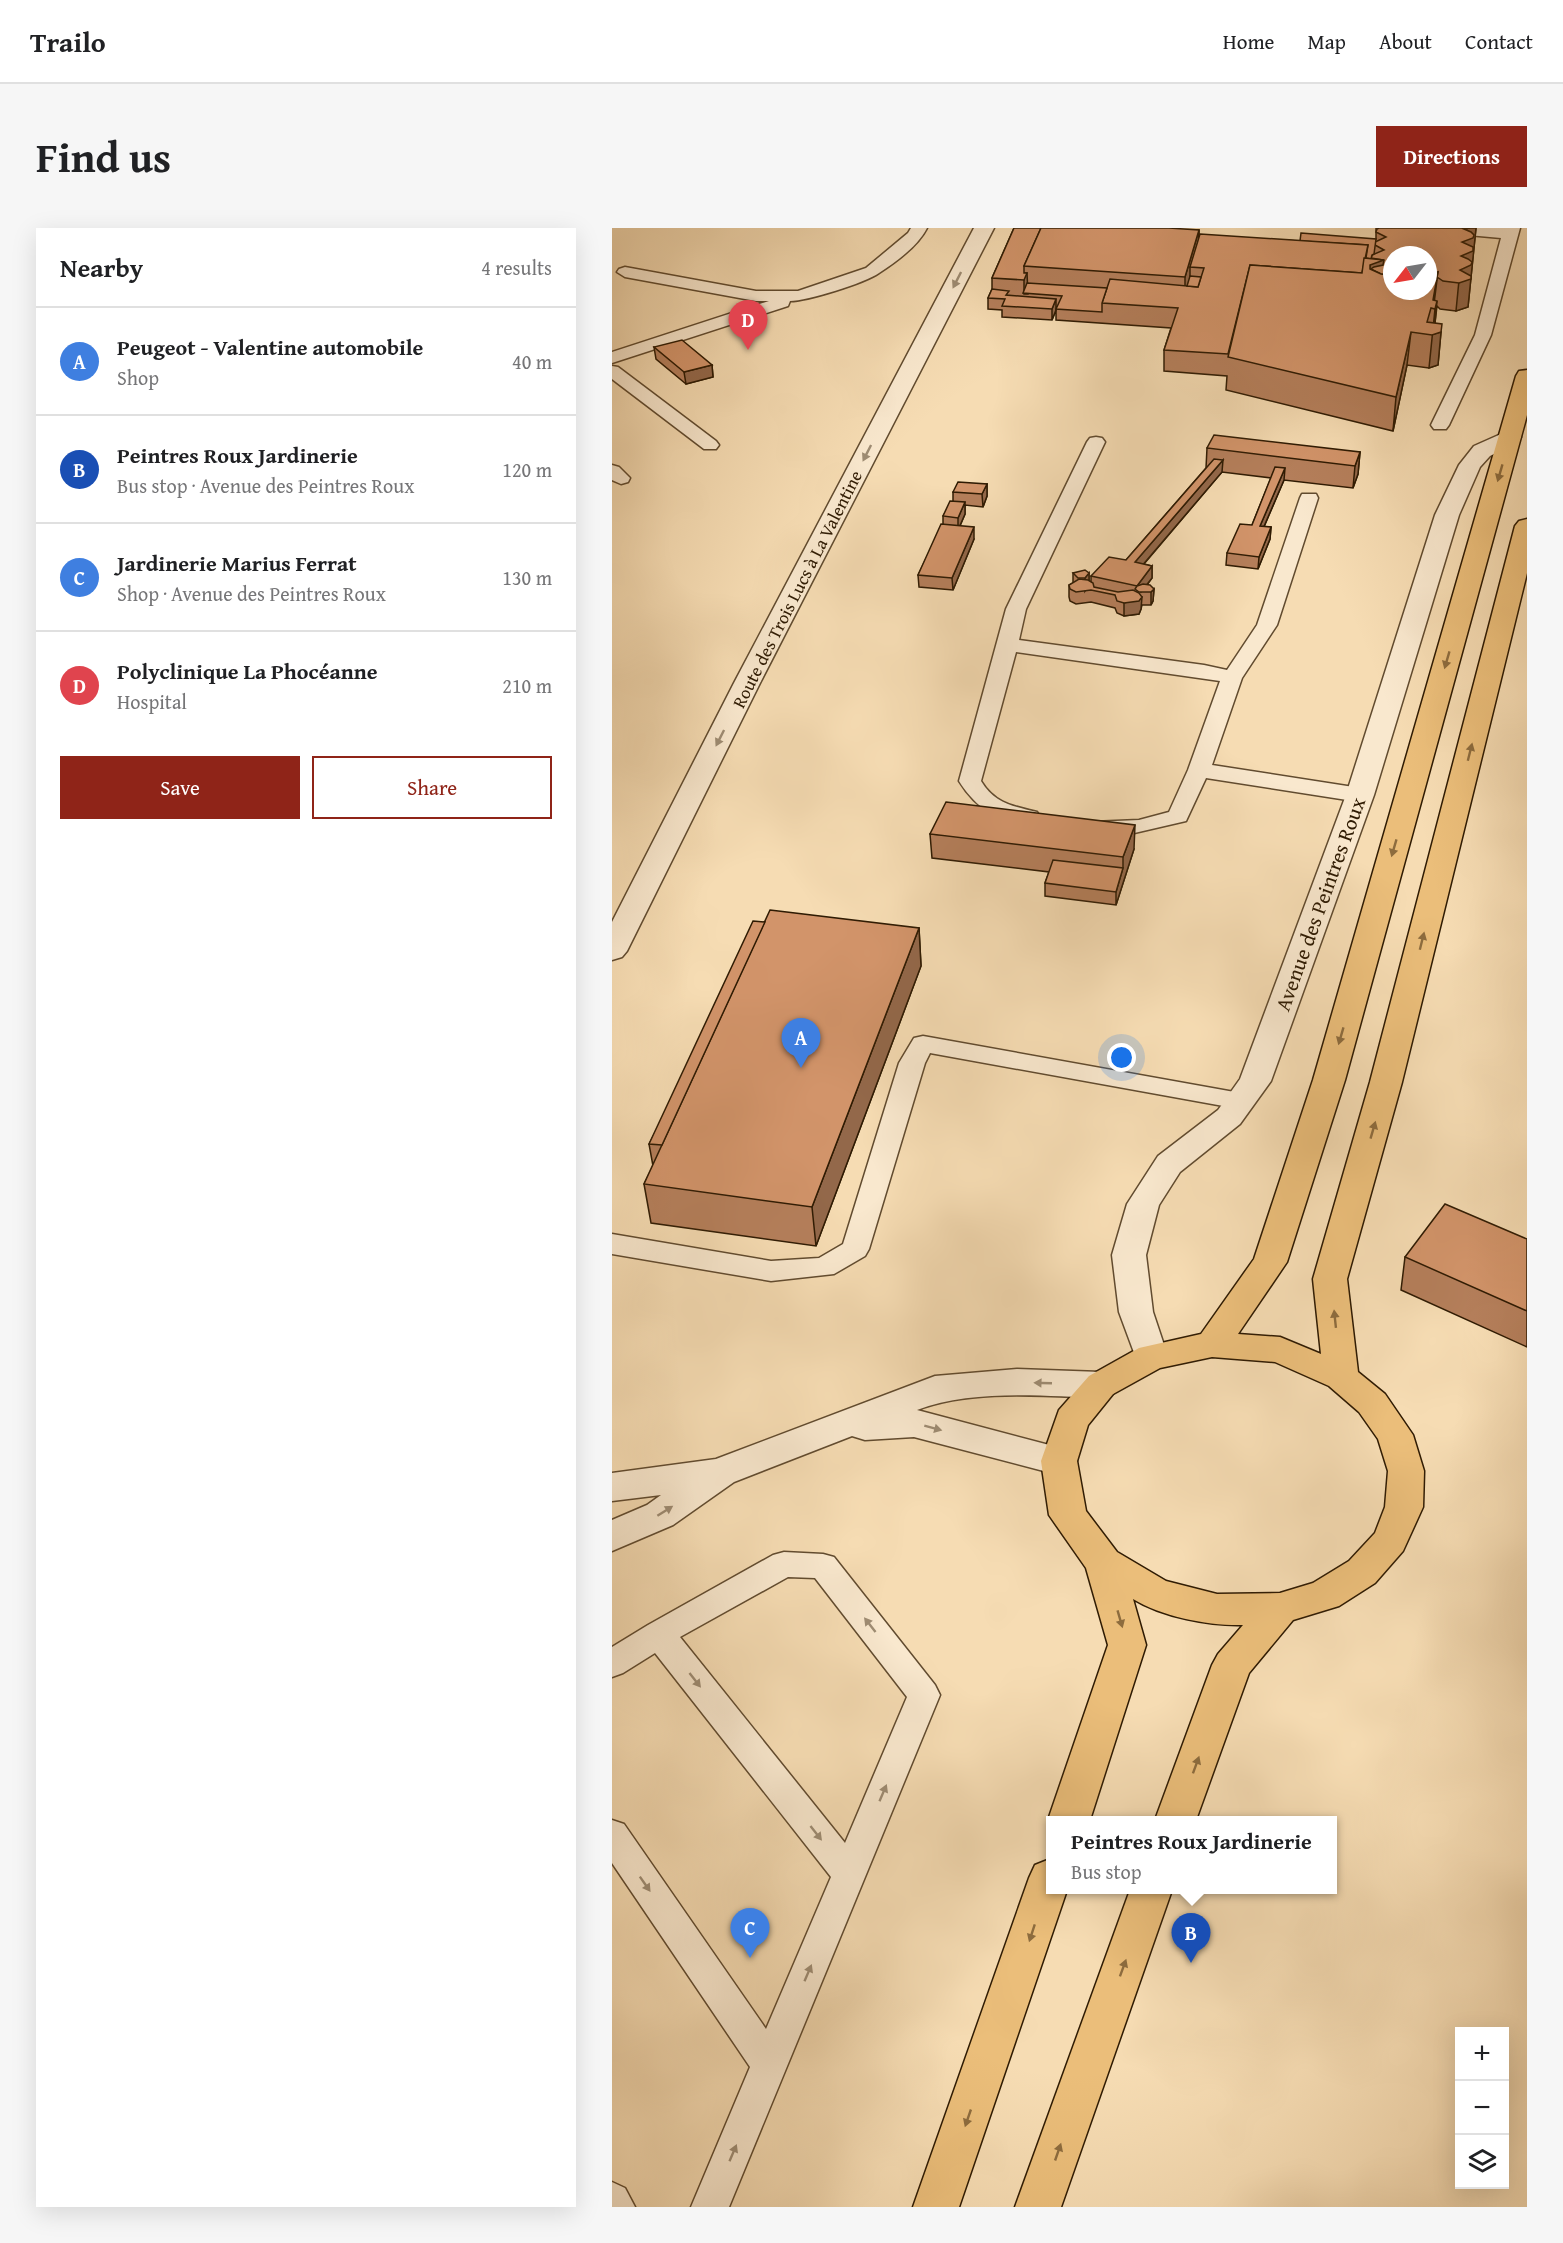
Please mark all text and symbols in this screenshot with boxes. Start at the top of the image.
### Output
text: Trailo [30,21,106,62]
text: Home [1223,26,1274,57]
text: Map [1307,26,1346,57]
text: About [1379,26,1432,57]
text: Contact [1465,26,1533,57]
text: Find us [36,126,171,187]
button: Directions [1376,126,1527,187]
north arrow [1383,246,1437,300]
text: Nearby [60,248,143,287]
text: 4 results [481,253,552,282]
one-way arrow [952,272,962,289]
pin: D [728,300,768,350]
text: Peugeot - Valentine automobile [117,331,423,363]
text: A [73,347,86,376]
text: 40 m [512,347,552,376]
text: Shop [117,363,159,392]
text: Peintres Roux Jardinerie [117,439,358,471]
one-way arrow [862,445,872,462]
text: B [73,455,86,484]
text: 120 m [502,455,552,484]
one-way arrow [1494,463,1504,482]
street label: Route des Trois Lucs à La Valentine [725,465,869,713]
text: Bus stop · Avenue des Peintres Roux [117,471,414,500]
text: Jardinerie Marius Ferrat [117,547,357,579]
text: C [74,563,85,592]
text: 130 m [502,563,552,592]
text: Shop · Avenue des Peintres Roux [117,579,386,608]
one-way arrow [1442,651,1451,669]
text: Polyclinique La Phocéanne [117,655,378,687]
text: D [73,671,86,700]
text: 210 m [502,671,552,700]
text: Hospital [117,687,187,716]
one-way arrow [715,729,725,747]
one-way arrow [1466,743,1475,761]
button: Save [60,756,300,819]
button: Share [312,756,552,819]
street label: Avenue des Peintres Roux [1267,792,1373,1015]
one-way arrow [1389,839,1398,857]
one-way arrow [1418,932,1428,950]
pin: A [782,1018,820,1068]
one-way arrow [1336,1027,1346,1045]
your location [1107,1043,1136,1072]
one-way arrow [1369,1121,1378,1139]
one-way arrow [1330,1309,1339,1328]
one-way arrow [1033,1378,1052,1388]
one-way arrow [924,1424,942,1433]
one-way arrow [656,1505,673,1516]
one-way arrow [1115,1610,1125,1628]
one-way arrow [864,1618,876,1633]
one-way arrow [689,1672,702,1688]
one-way arrow [1191,1756,1201,1774]
one-way arrow [879,1784,888,1802]
popup [1046,1816,1337,1894]
one-way arrow [810,1825,823,1841]
text: Peintres Roux Jardinerie [1071,1825,1312,1857]
text: Bus stop [1071,1857,1142,1886]
one-way arrow [639,1875,651,1891]
pin: C [730,1908,770,1958]
pin: B [1172,1914,1210,1963]
one-way arrow [1026,1924,1036,1942]
one-way arrow [1118,1959,1128,1977]
one-way arrow [804,1964,813,1982]
map controls [1455,2027,1509,2189]
button: + [1455,2027,1509,2081]
button: − [1455,2081,1509,2135]
one-way arrow [962,2109,972,2127]
button: layers [1455,2135,1509,2189]
one-way arrow [1053,2143,1063,2161]
one-way arrow [729,2144,738,2162]

